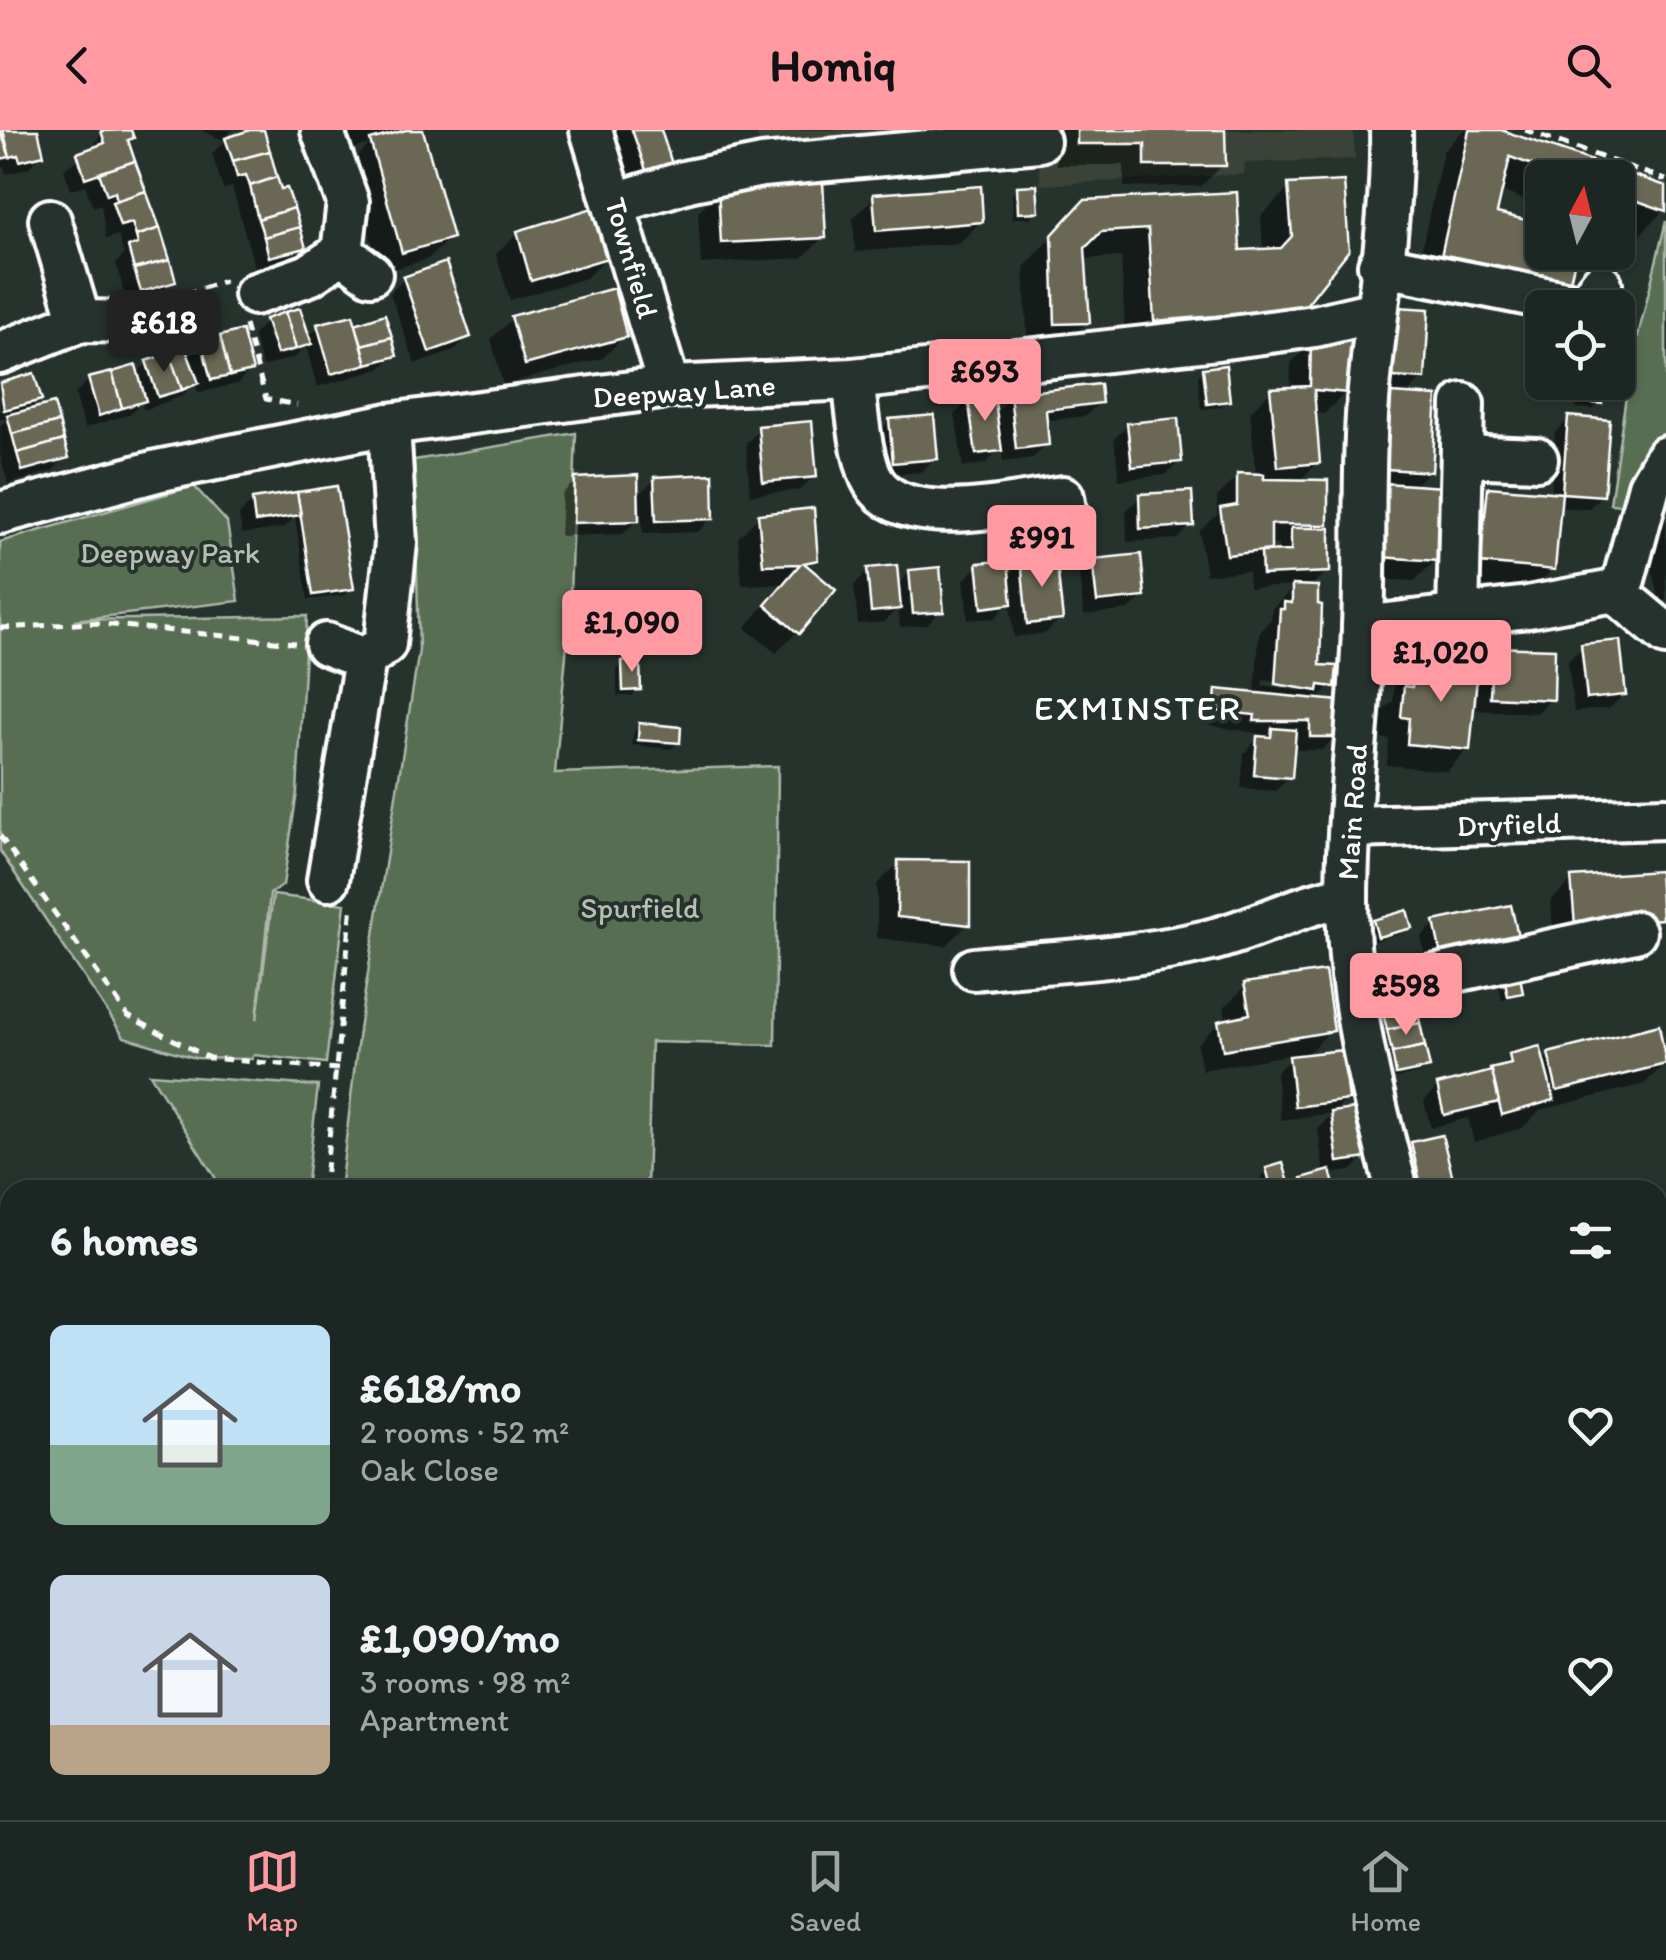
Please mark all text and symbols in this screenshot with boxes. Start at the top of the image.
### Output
icon: back [50,38,105,93]
text: Homiq [770,38,896,92]
icon: search [1561,38,1616,93]
north arrow [1525,160,1635,270]
map controls [1525,160,1635,400]
street label: Townfield [597,193,667,323]
pin: £618 [105,290,223,375]
button: locate [1525,290,1635,400]
text: £618 [131,303,197,341]
pin: £693 [926,339,1044,424]
text: £693 [951,352,1019,390]
street label: Deepway Lane [591,366,777,416]
pin: £991 [983,505,1101,590]
text: £991 [1009,518,1075,556]
park label: Deepway Park [80,534,260,571]
pin: £1,090 [551,590,713,675]
text: £1,090 [584,603,680,641]
pin: £1,020 [1360,620,1522,705]
text: £1,020 [1393,633,1489,671]
district label: EXMINSTER [1034,687,1242,729]
street label: Main Road [1329,743,1375,881]
street label: Dryfield [1456,804,1562,844]
park label: Spurfield [581,889,700,926]
pin: £598 [1347,953,1465,1038]
text: £598 [1372,966,1440,1004]
icon: filters [1563,1213,1618,1268]
text: 6 homes [50,1215,198,1266]
text: £618/mo [360,1362,522,1413]
icon: home [130,1365,250,1485]
icon: heart [1563,1398,1618,1453]
text: 2 rooms · 52 m² [360,1413,569,1451]
text: Oak Close [360,1451,499,1489]
text: £1,090/mo [360,1612,560,1663]
icon: home [130,1615,250,1735]
icon: heart [1563,1648,1618,1703]
text: 3 rooms · 98 m² [360,1663,571,1701]
text: Apartment [360,1701,509,1739]
tab: Map [245,1844,300,1938]
tab: Saved [789,1844,861,1938]
tab: Home [1351,1844,1421,1938]

